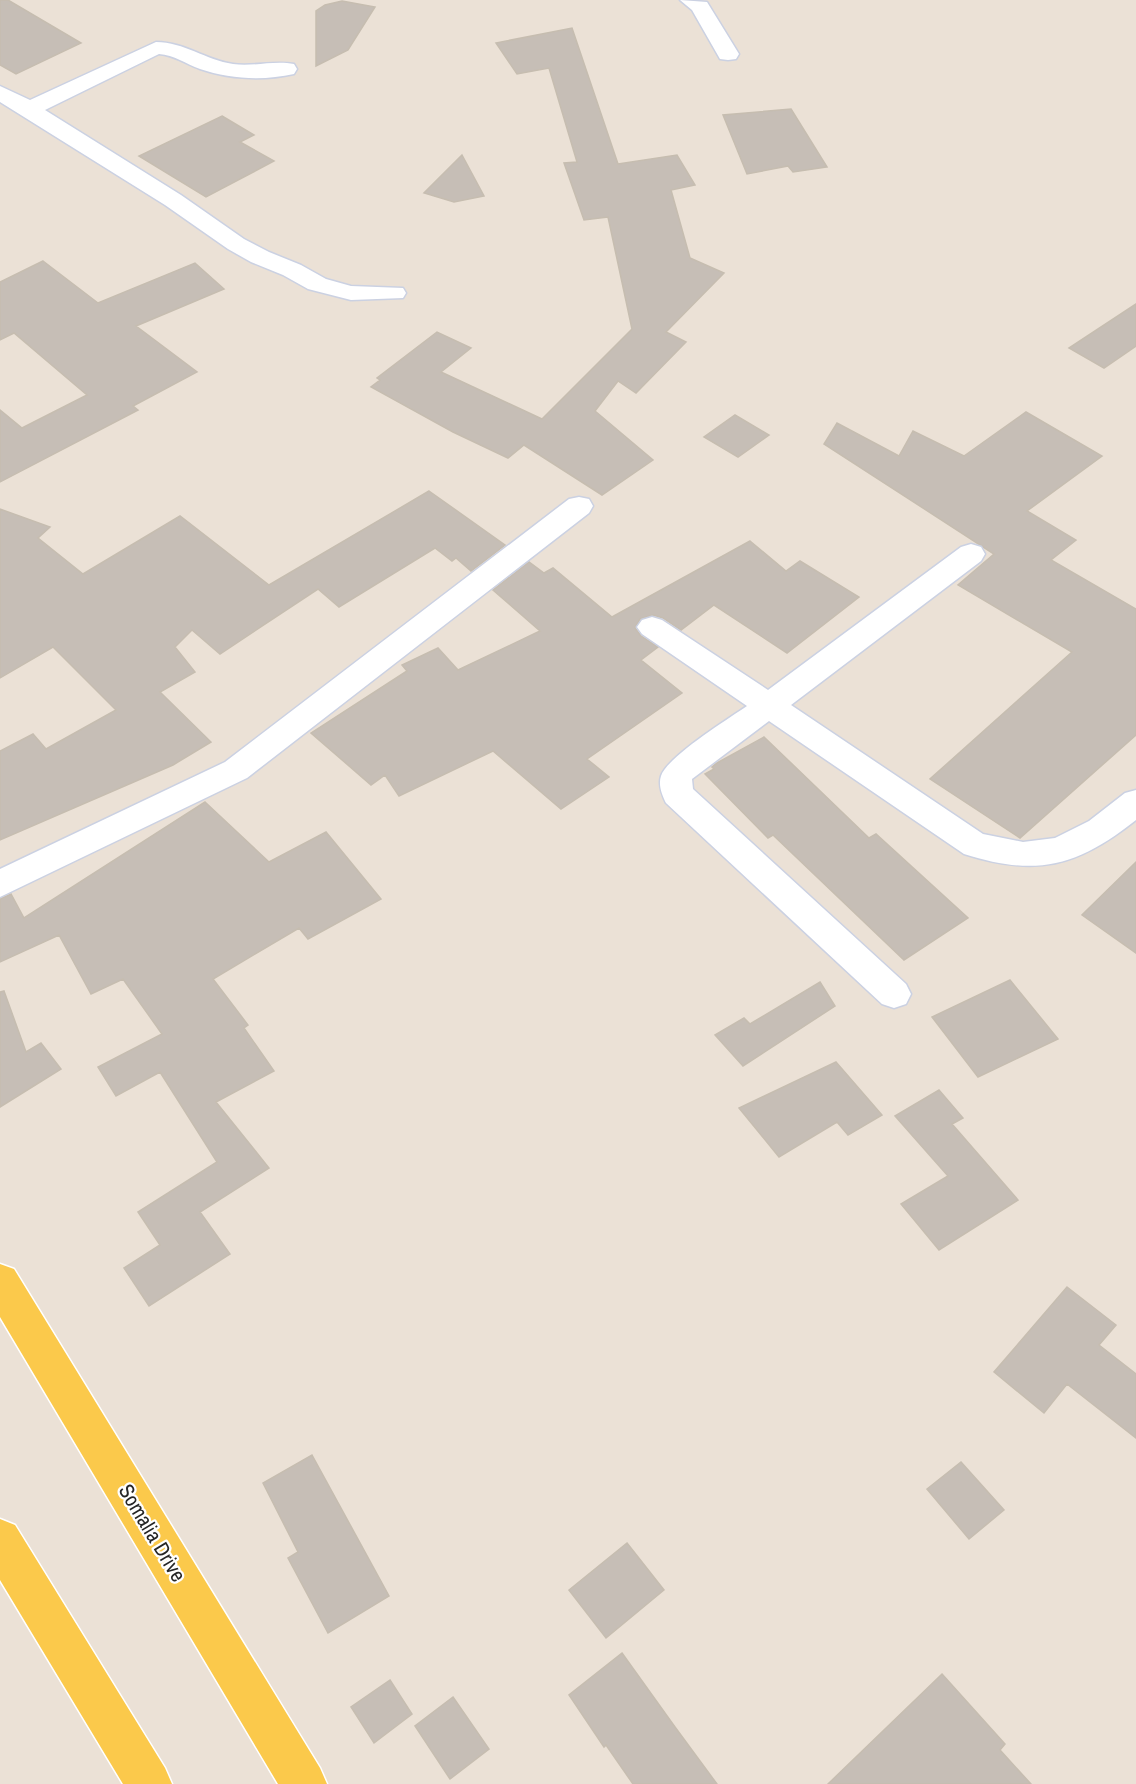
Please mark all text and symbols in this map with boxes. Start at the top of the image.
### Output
street label: Somalia Drive [112,1479,193,1587]

